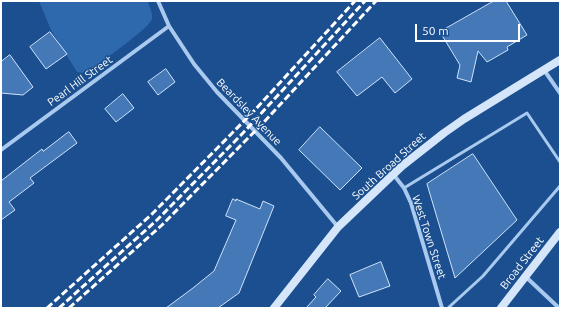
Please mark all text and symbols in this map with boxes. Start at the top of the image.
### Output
scale bar [417,16,522,42]
text: 50 m [422,24,449,37]
street label: Pearl Hill Street [45,53,115,109]
street label: Beardsley Avenue [214,76,284,148]
street label: South Broad Street [349,129,429,203]
street label: West Town Street [409,193,449,281]
street label: Broad Street [497,234,547,292]

